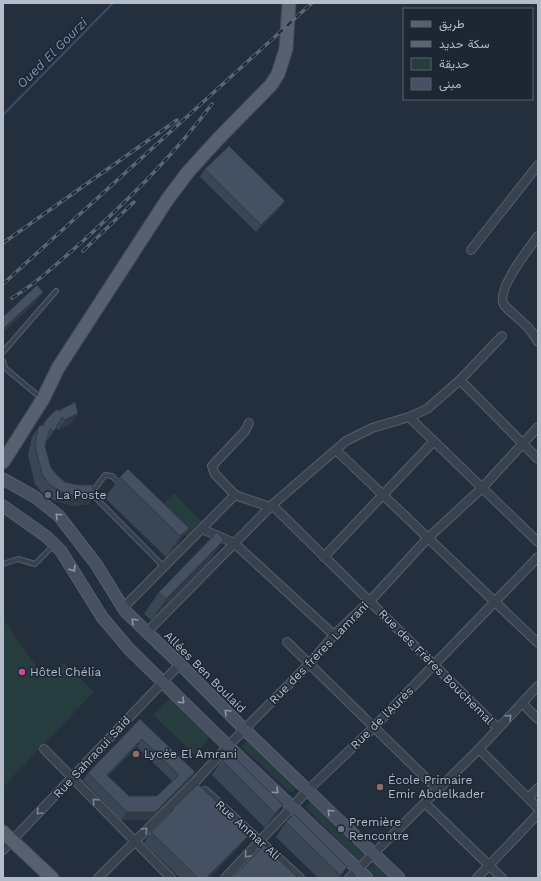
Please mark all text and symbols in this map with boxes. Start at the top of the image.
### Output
legend [403,8,533,100]
water label: Oued El Gourzi [14,14,91,91]
text: طريق [439,17,465,32]
text: سكة حديد [439,37,489,51]
text: حديقة [439,57,469,71]
text: مبنى [439,77,461,92]
place label: La Poste [56,488,107,502]
marker: La Poste [43,490,53,500]
one-way arrow [55,513,63,521]
one-way arrow [68,565,76,572]
street label: Rue des frères Lamrani [266,599,372,707]
street label: Rue des Frères Bouchemal [376,607,497,728]
one-way arrow [131,618,139,626]
street label: Allées Ben Boulaid [161,628,249,716]
place label: Hôtel Chélia [30,665,102,679]
marker: Hôtel Chélia [17,667,27,677]
street label: Rue de l'Aurès [348,684,416,752]
one-way arrow [177,696,185,704]
one-way arrow [224,709,232,717]
street label: Rue Sahraoui Said [51,713,133,801]
one-way arrow [504,714,512,722]
place label: Lycée El Amrani [144,747,237,761]
marker: Lycée El Amrani [131,749,141,759]
place label: École Primaire Emir Abdelkader [388,773,485,801]
marker: École Primaire Emir Abdelkader [375,782,385,792]
one-way arrow [271,786,279,793]
street label: Rue Anmar Ali [213,797,283,863]
one-way arrow [92,798,100,806]
one-way arrow [36,807,44,815]
one-way arrow [327,809,335,817]
place label: Première Rencontre [349,815,409,843]
marker: Première Rencontre [336,824,346,834]
one-way arrow [140,827,148,835]
one-way arrow [244,850,252,858]

